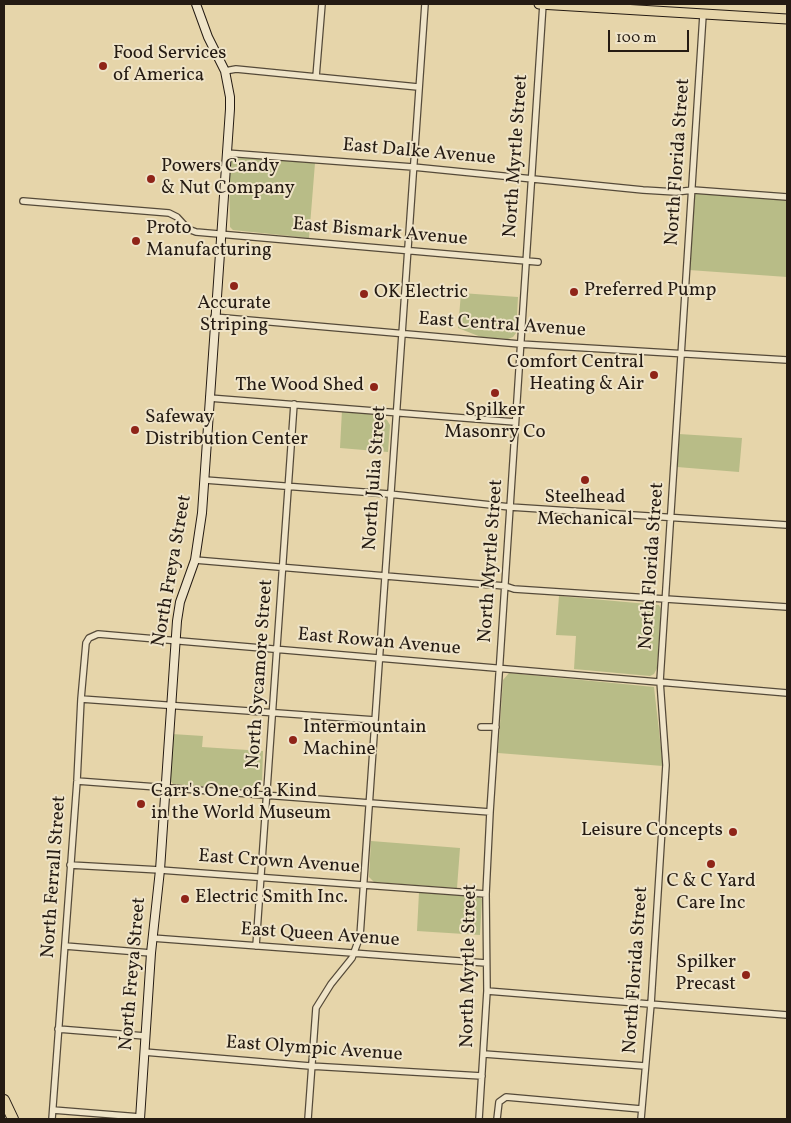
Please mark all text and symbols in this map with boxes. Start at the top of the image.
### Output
scale bar [611,20,692,52]
text: 100 m [616,28,656,49]
place label: Food Services of America [113,44,226,88]
marker: Food Services of America [97,60,109,72]
street label: North Myrtle Street [500,73,534,239]
street label: North Florida Street [662,77,696,247]
street label: East Dalke Avenue [342,135,496,171]
place label: Powers Candy & Nut Company [161,157,295,201]
marker: Powers Candy & Nut Company [145,173,157,185]
street label: East Bismark Avenue [291,214,469,252]
place label: Proto Manufacturing [146,219,272,263]
marker: Proto Manufacturing [130,235,142,247]
marker: Accurate Striping [228,280,240,292]
place label: Preferred Pump [584,281,716,303]
place label: OK Electric [374,283,468,305]
marker: Preferred Pump [568,286,580,298]
marker: OK Electric [358,288,370,300]
place label: Accurate Striping [197,294,271,338]
street label: East Central Avenue [417,309,587,343]
place label: Comfort Central Heating & Air [507,353,644,397]
marker: Comfort Central Heating & Air [648,369,660,381]
place label: The Wood Shed [235,376,364,398]
marker: The Wood Shed [368,381,380,393]
marker: Spilker Masonry Co [489,387,501,399]
place label: Spilker Masonry Co [444,401,546,445]
street label: North Julia Street [360,405,392,551]
place label: Safeway Distribution Center [145,408,308,452]
marker: Safeway Distribution Center [129,424,141,436]
marker: Steelhead Mechanical [579,474,591,486]
street label: North Myrtle Street [475,478,509,644]
street label: North Florida Street [636,481,670,651]
place label: Steelhead Mechanical [537,488,633,532]
street label: North Freya Street [148,493,198,649]
street label: North Sycamore Street [243,578,279,770]
street label: East Rowan Avenue [297,625,461,661]
place label: Intermountain Machine [303,718,427,762]
marker: Intermountain Machine [287,734,299,746]
place label: Carr's One of a Kind in the World Museum [151,782,331,826]
street label: North Ferrall Street [38,795,72,959]
marker: Carr's One of a Kind in the World Museum [135,798,147,810]
place label: Leisure Concepts [581,821,723,843]
marker: Leisure Concepts [727,826,739,838]
street label: East Crown Avenue [198,846,360,880]
marker: C & C Yard Care Inc [705,858,717,870]
place label: C & C Yard Care Inc [666,872,756,916]
street label: North Myrtle Street [457,884,483,1048]
street label: North Florida Street [620,885,654,1055]
place label: Electric Smith Inc. [195,888,348,910]
marker: Electric Smith Inc. [179,893,191,905]
street label: North Freya Street [116,896,152,1052]
street label: East Queen Avenue [240,919,400,953]
place label: Spilker Precast [675,953,736,997]
marker: Spilker Precast [740,969,752,981]
street label: East Olympic Avenue [225,1032,403,1068]

